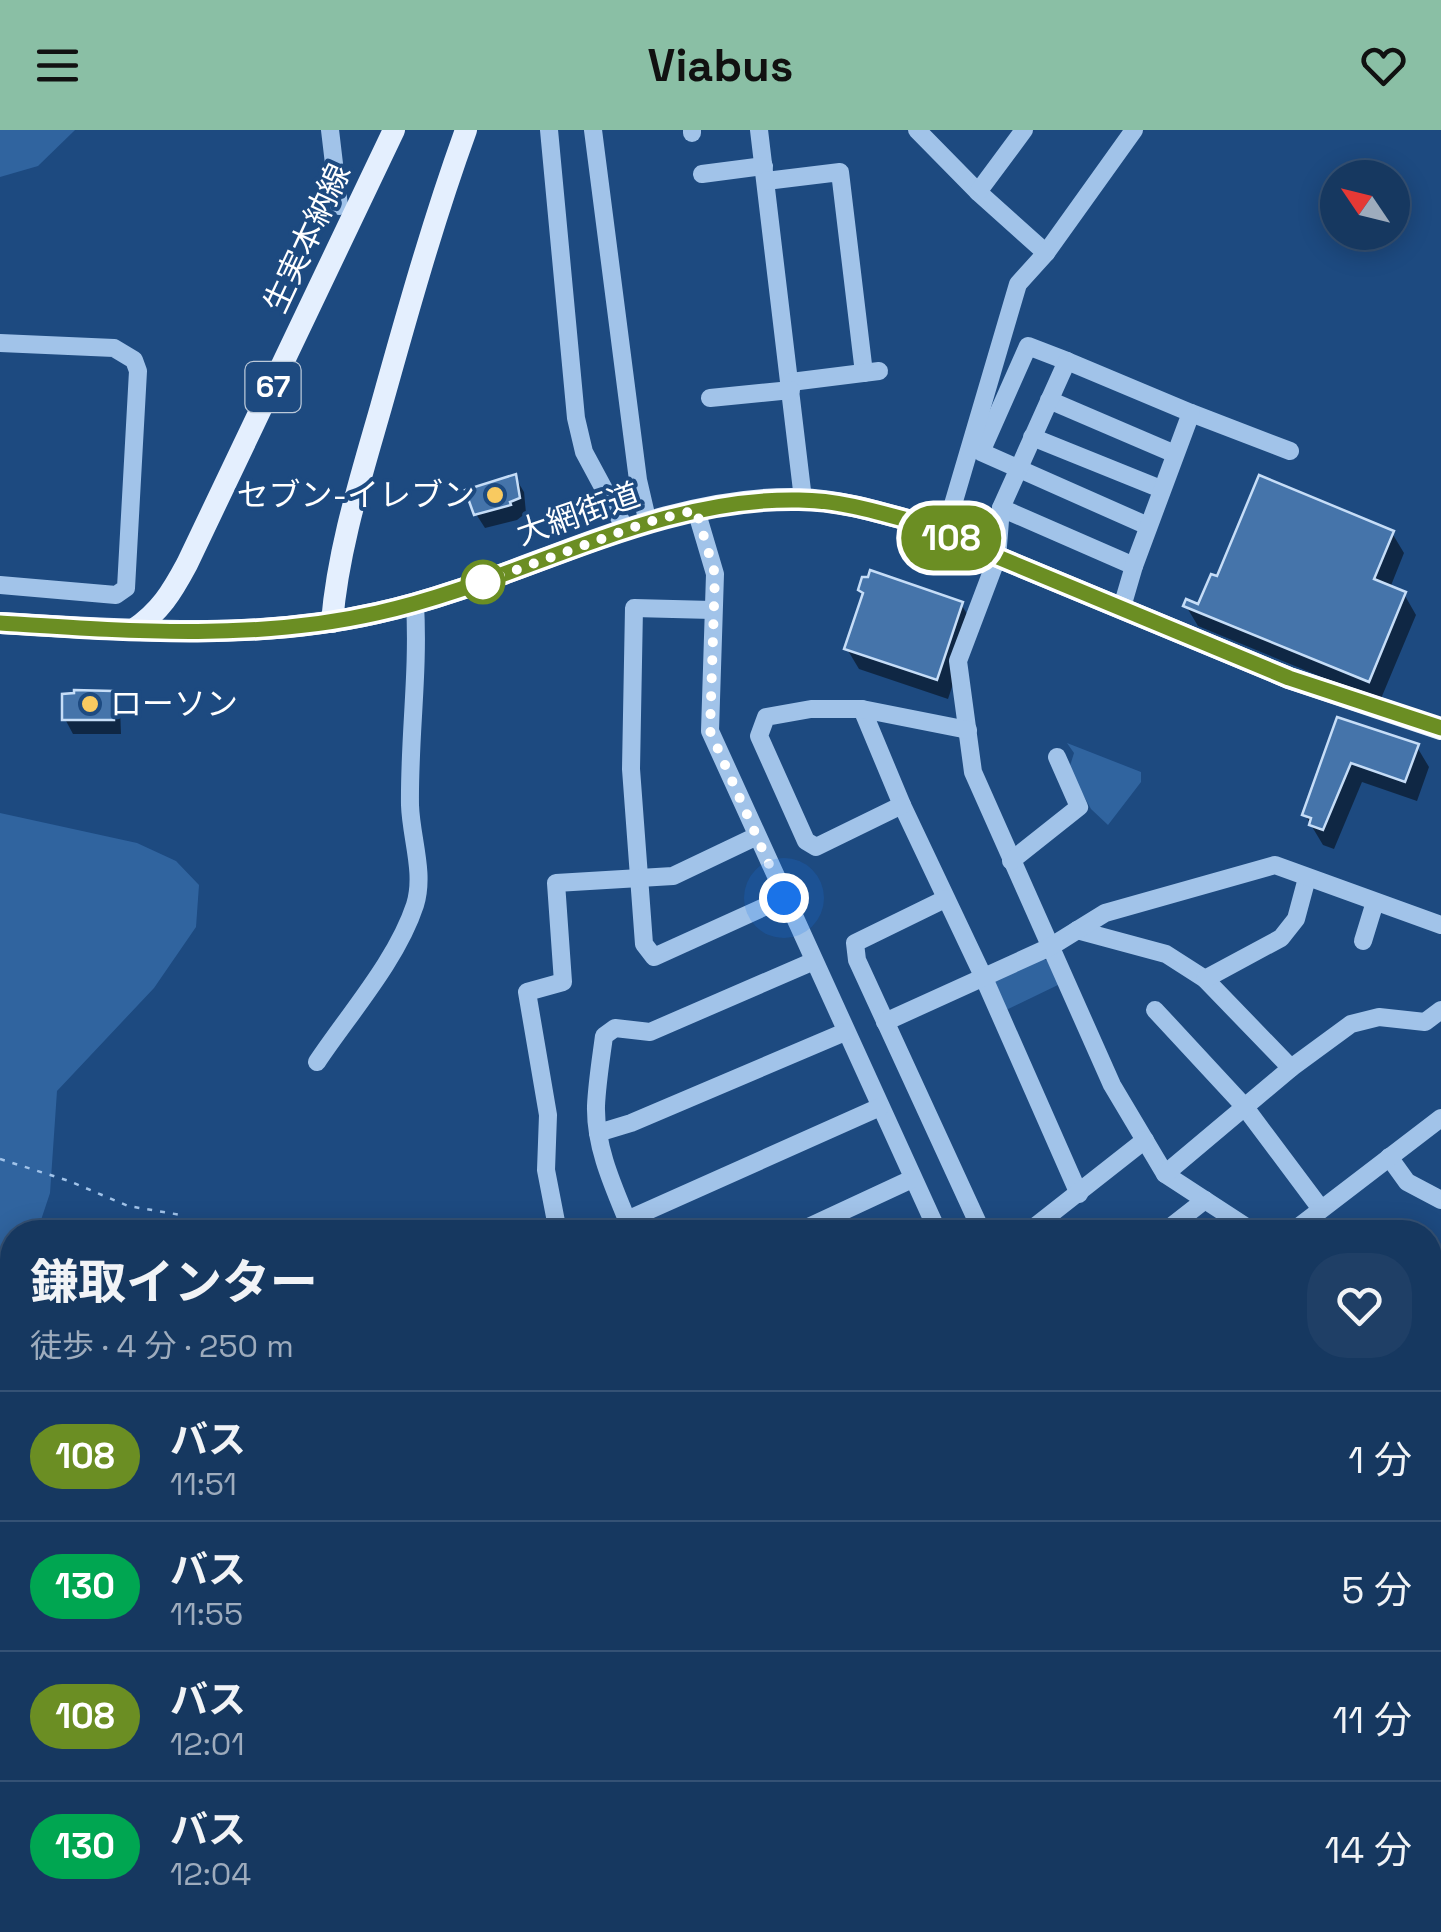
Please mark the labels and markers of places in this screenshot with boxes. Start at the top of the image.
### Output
place label: セブン-イレブン [236,475,475,515]
marker: セブン-イレブン [484,484,506,506]
unlabelled marker [462,561,504,603]
place label: ローソン [110,684,238,724]
marker: ローソン [79,693,101,715]

